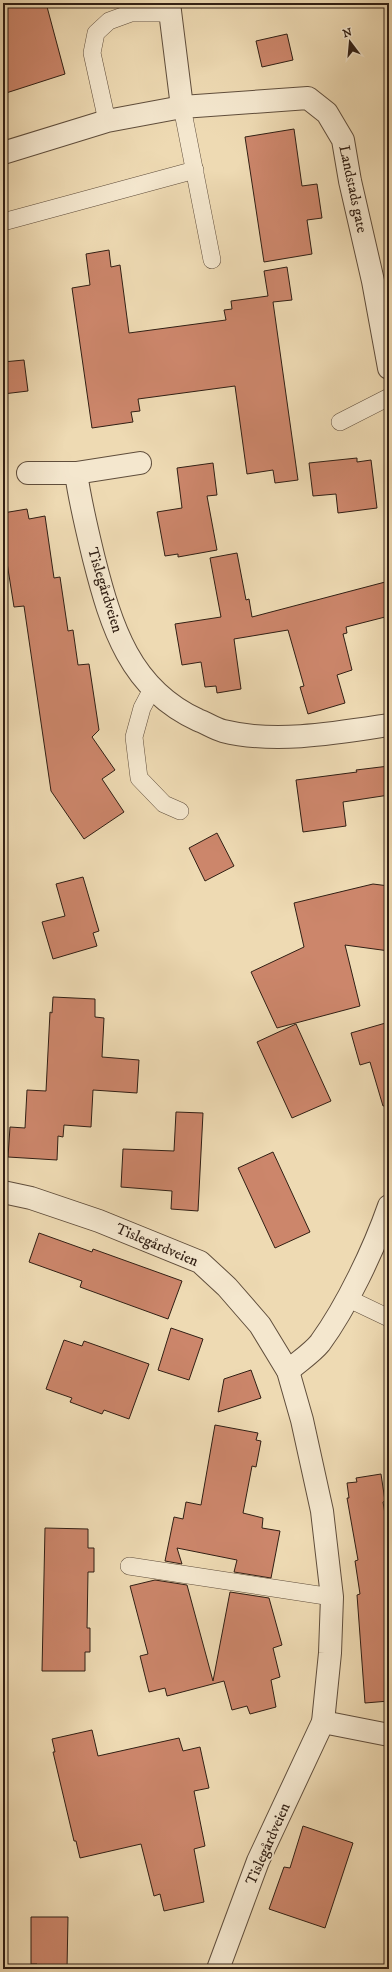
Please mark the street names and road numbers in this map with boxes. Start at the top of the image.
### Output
street label: Landstads gate [334,143,372,235]
street label: Tislegårdveien [83,545,127,635]
street label: Tislegårdveien [113,1219,201,1271]
street label: Tislegårdveien [241,1800,295,1888]

